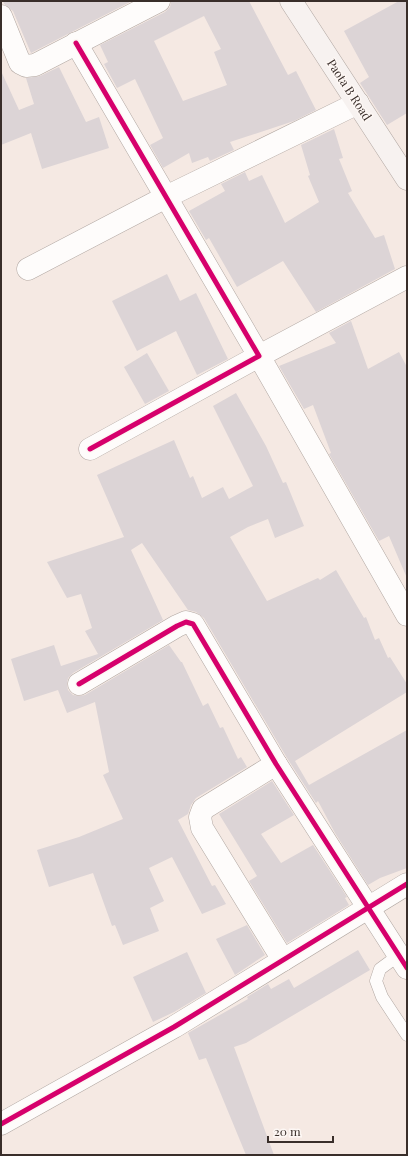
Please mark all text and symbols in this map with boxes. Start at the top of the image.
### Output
street label: Paota B Road [324,56,376,123]
scale bar [268,1118,333,1144]
text: 20 m [274,1123,301,1139]

